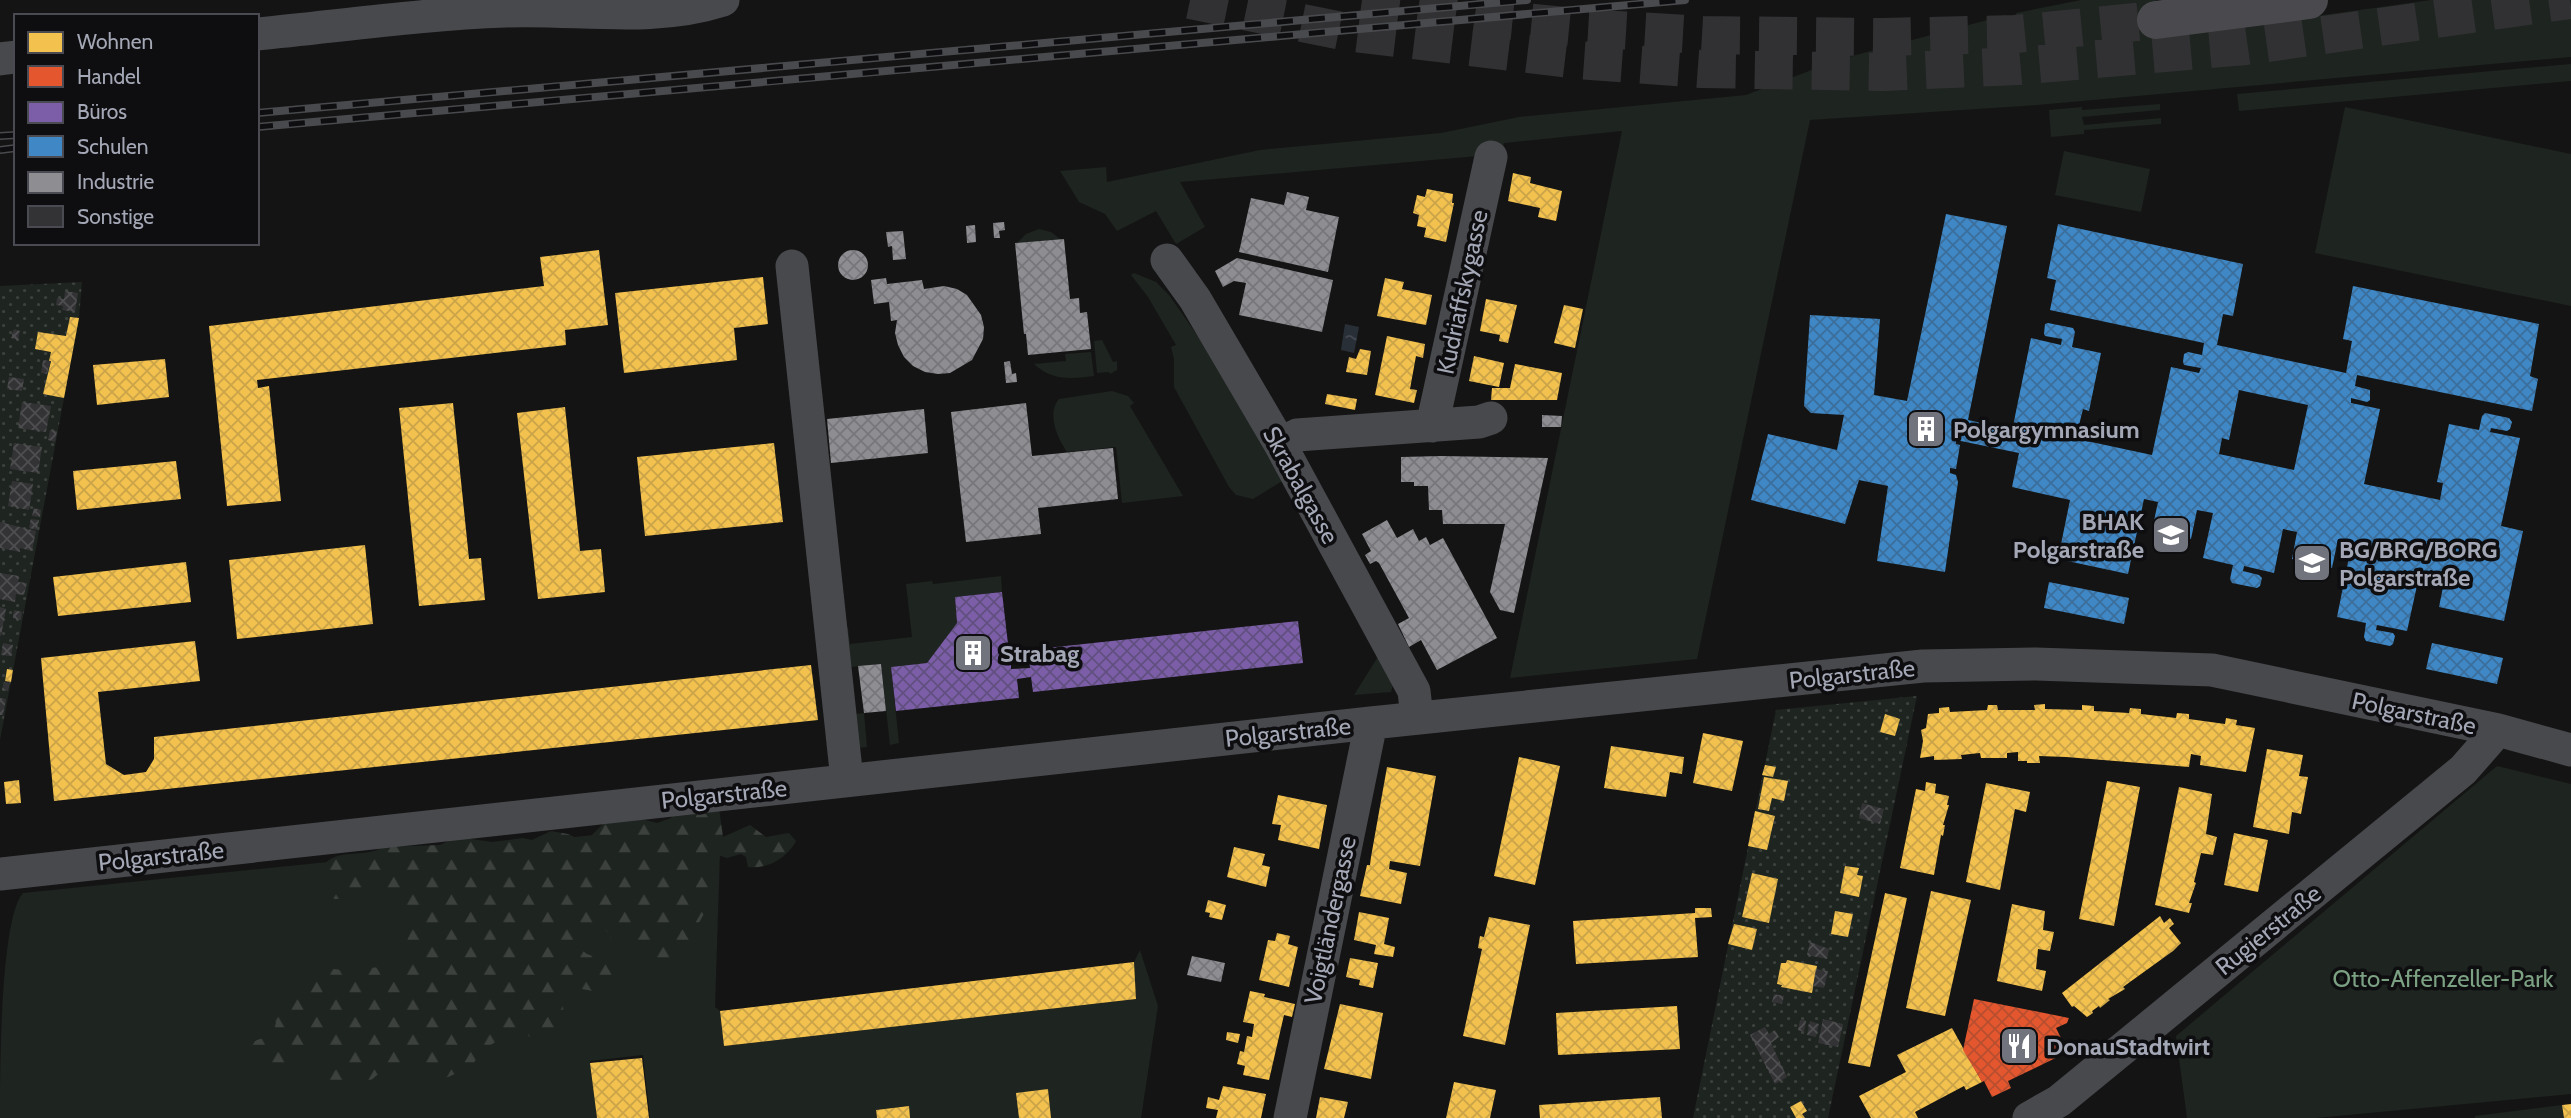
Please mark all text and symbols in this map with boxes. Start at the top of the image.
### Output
legend [14,14,259,245]
text: Wohnen [77,29,153,54]
text: Handel [77,64,141,89]
text: Büros [77,99,127,124]
text: Schulen [77,134,149,159]
text: Industrie [77,169,154,194]
text: Sonstige [77,204,154,229]
street label: Kudriaffskygasse [1430,207,1494,377]
building icon: Polgargymnasium [1905,408,1947,450]
place label: Polgargymnasium [1953,415,2140,444]
street label: Skrabalgasse [1257,421,1345,549]
place label: BHAK Polgarstraße [2013,507,2144,564]
school or university icon: BHAK Polgarstraße [2150,514,2192,556]
place label: BG/BRG/BORG Polgarstraße [2339,535,2497,592]
school or university icon: BG/BRG/BORG Polgarstraße [2291,542,2333,584]
building icon: Strabag [952,632,994,674]
place label: Strabag [1000,639,1079,668]
street label: Polgarstraße [1788,653,1916,695]
street label: Polgarstraße [2349,686,2479,740]
street label: Polgarstraße [1224,711,1352,753]
street label: Polgarstraße [660,773,788,815]
street label: Voigtländergasse [1298,833,1362,1007]
street label: Polgarstraße [97,835,225,877]
street label: Rugierstraße [2209,879,2327,981]
park label: Otto-Affenzeller-Park [2332,964,2554,993]
restaurant icon: DonauStadtwirt [1998,1025,2040,1067]
place label: DonauStadtwirt [2046,1032,2210,1061]

